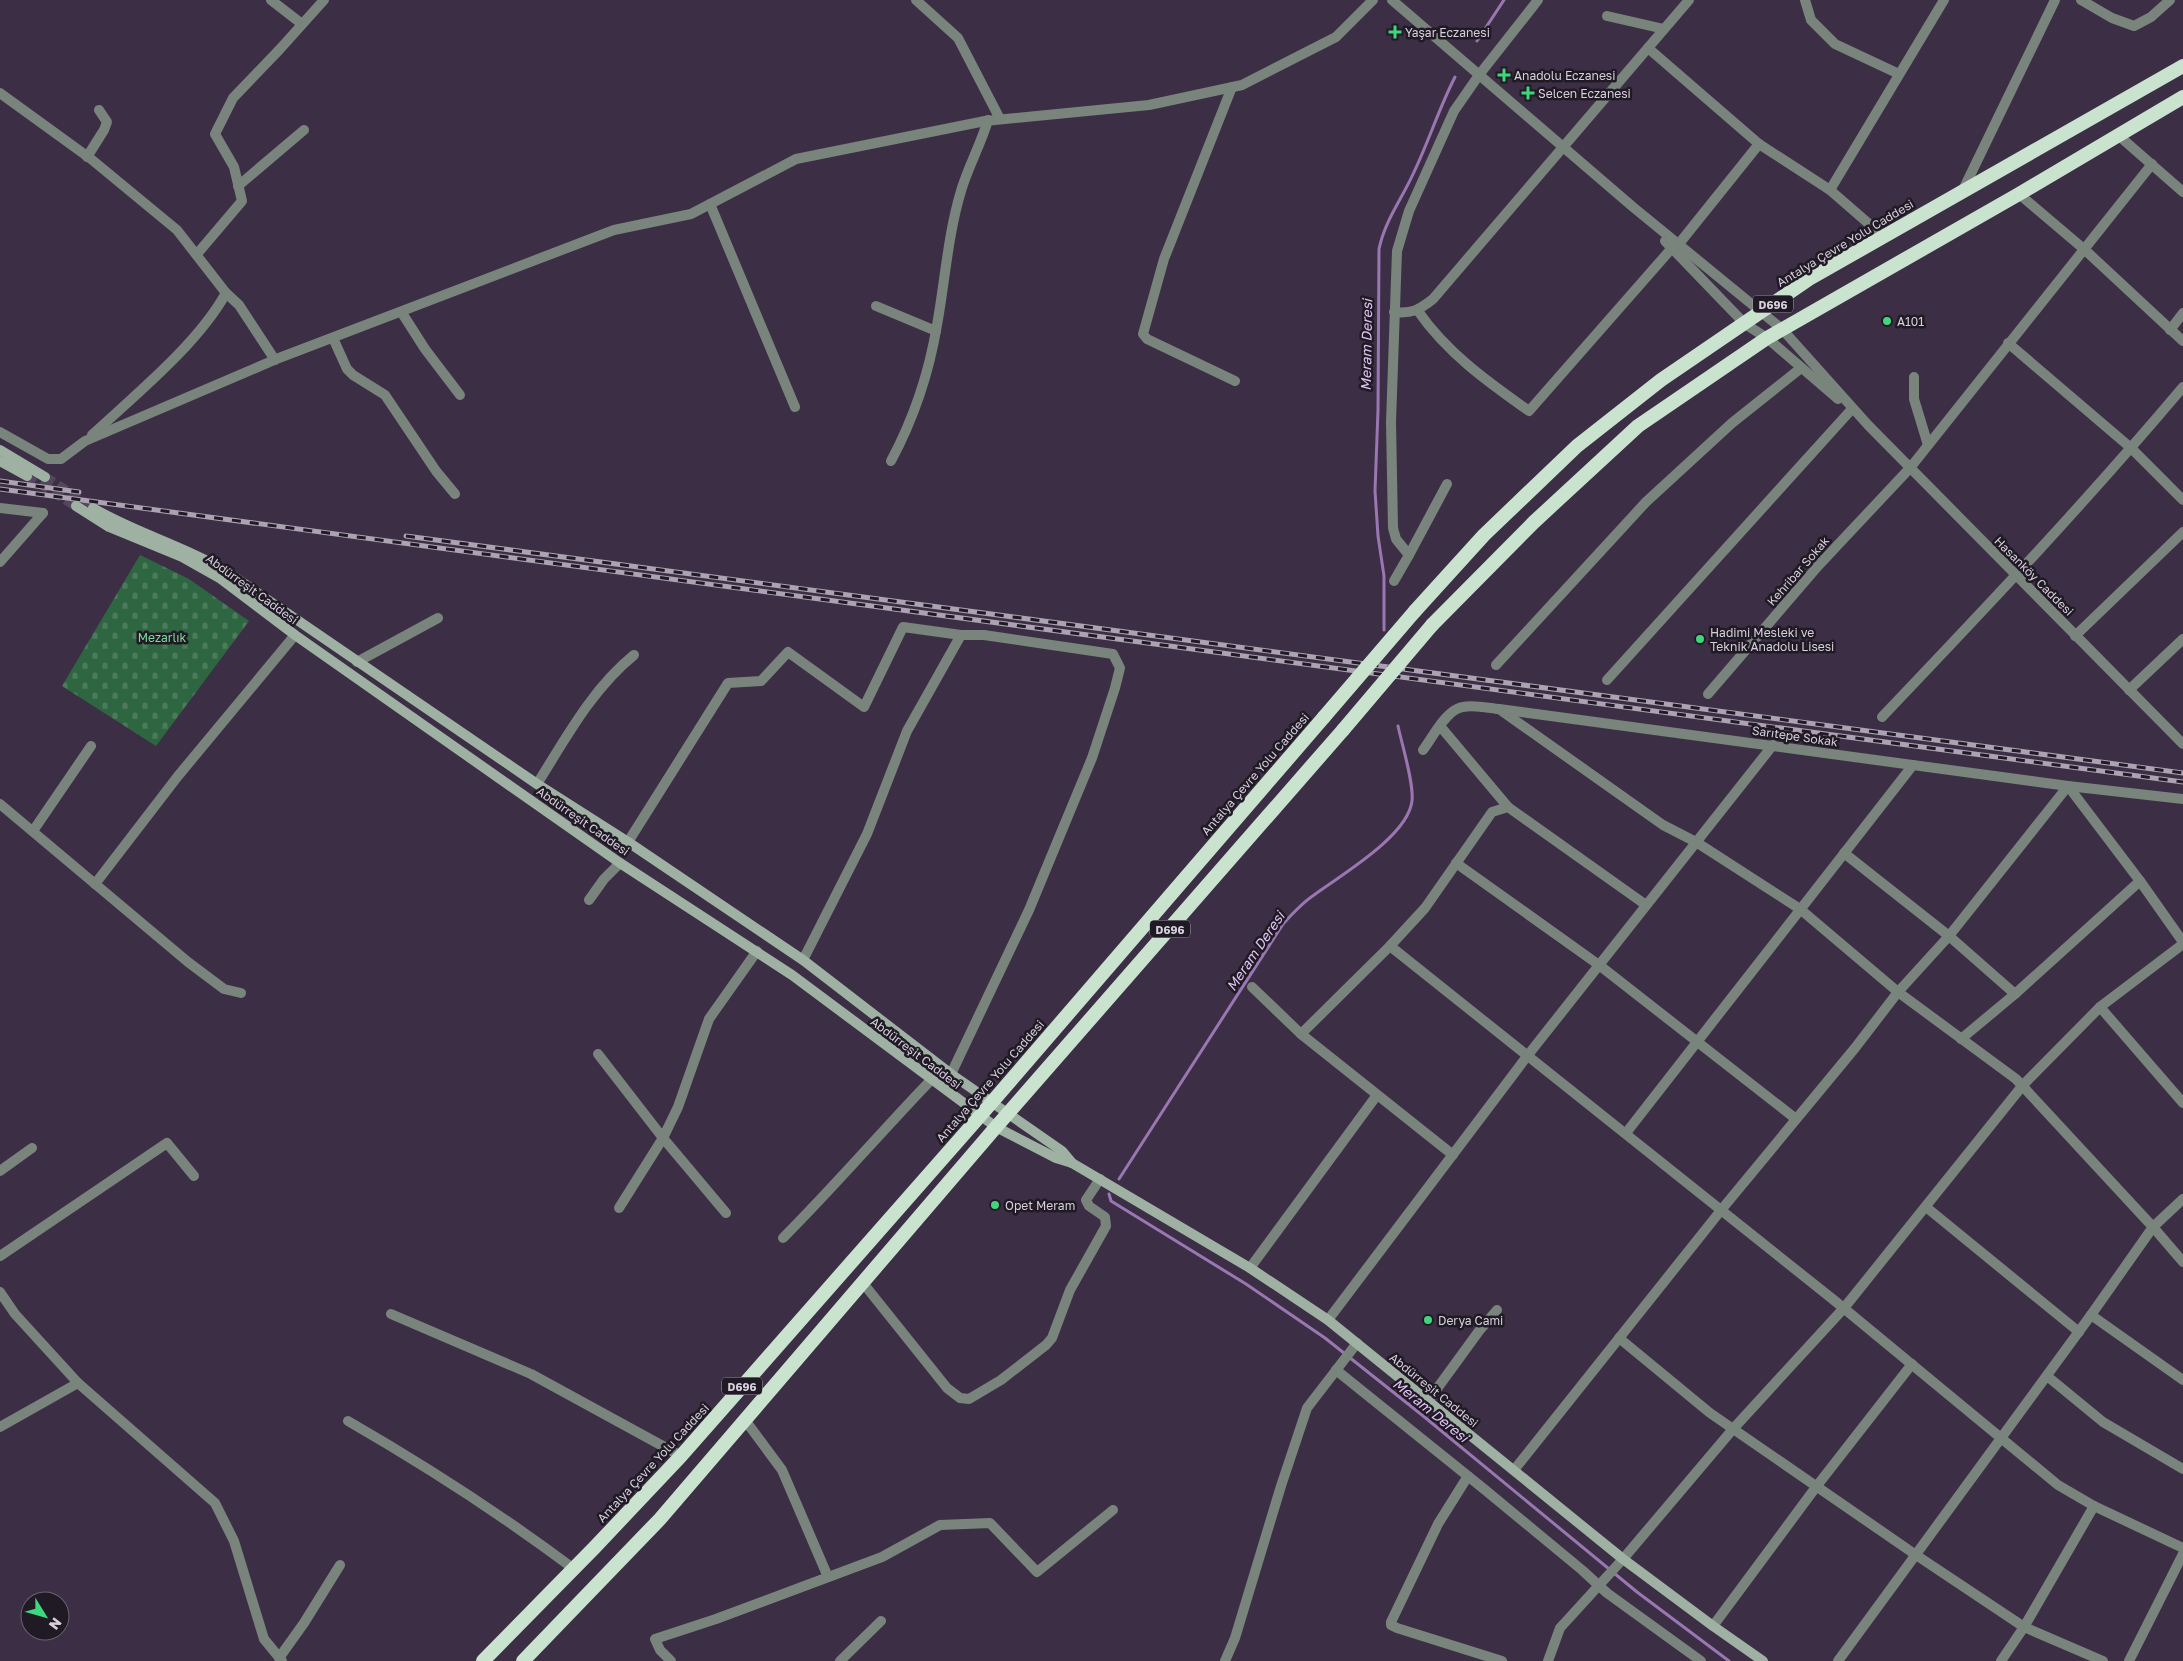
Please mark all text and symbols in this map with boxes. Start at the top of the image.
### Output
place label: Yaşar Eczanesi [1405,25,1490,40]
marker: Yaşar Eczanesi [1389,26,1401,38]
place label: Anadolu Eczanesi [1514,68,1615,83]
marker: Anadolu Eczanesi [1498,69,1510,81]
place label: Selcen Eczanesi [1538,86,1631,101]
marker: Selcen Eczanesi [1522,87,1534,99]
street label: Antalya Çevre Yolu Caddesi [1774,196,1916,290]
road number: D696 [1753,296,1793,312]
water label: Meram Deresi [1357,297,1375,391]
place label: A101 [1897,314,1924,329]
marker: A101 [1881,315,1893,327]
street label: Kehribar Sokak [1764,533,1832,609]
street label: Hasanköy Caddesi [1991,533,2077,619]
street label: Abdürreşit Caddesi [203,551,301,627]
place label: Hadimi Mesleki ve Teknik Anadolu Lisesi [1710,625,1834,654]
park label: Mezarlık [138,630,187,645]
marker: Hadimi Mesleki ve Teknik Anadolu Lisesi [1694,633,1706,645]
street label: Antalya Çevre Yolu Caddesi [1198,710,1312,838]
street label: Sarıtepe Sokak [1751,723,1839,749]
street label: Abdürreşit Caddesi [534,783,632,859]
water label: Meram Deresi [1222,906,1289,994]
road number: D696 [1150,921,1190,938]
street label: Abdürreşit Caddesi [868,1014,964,1092]
street label: Antalya Çevre Yolu Caddesi [933,1017,1047,1145]
place label: Opet Meram [1005,1198,1075,1213]
marker: Opet Meram [989,1199,1001,1211]
place label: Derya Cami [1438,1313,1503,1328]
marker: Derya Cami [1422,1314,1434,1326]
street label: Abdürreşit Caddesi [1387,1350,1481,1430]
water label: Meram Deresi [1390,1375,1474,1447]
road number: D696 [722,1378,762,1394]
street label: Antalya Çevre Yolu Caddesi [594,1400,712,1526]
north arrow [20,1591,70,1641]
text: N [46,1615,66,1633]

